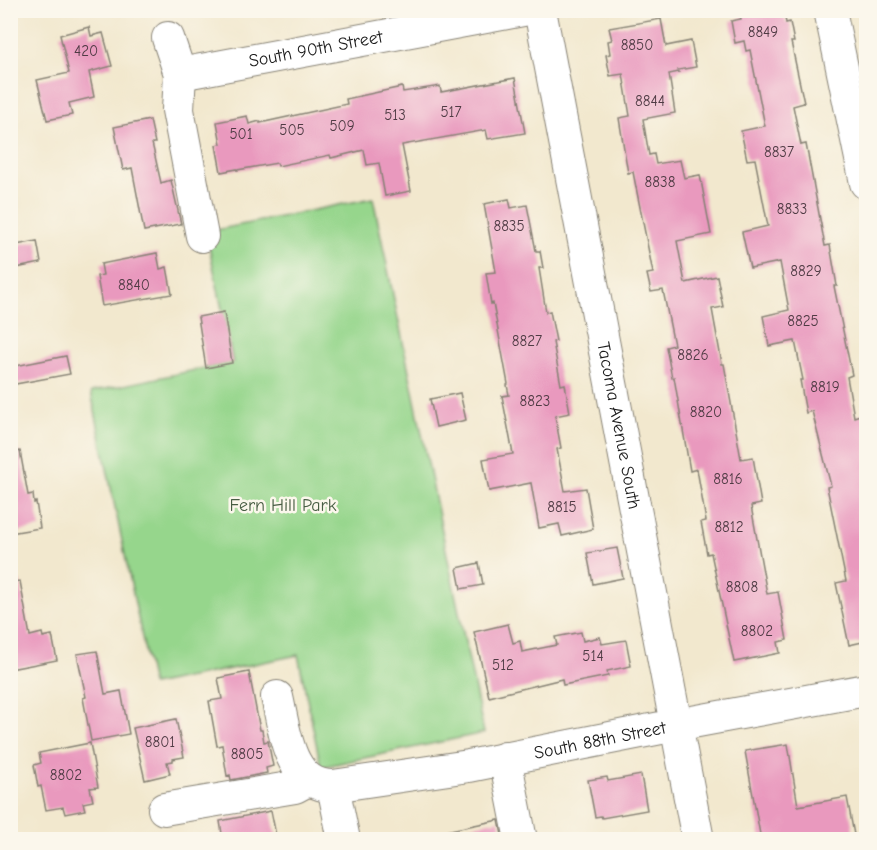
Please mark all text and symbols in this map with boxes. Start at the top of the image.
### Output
house number: 8849 [748,23,778,41]
street label: South 90th Street [247,26,385,71]
house number: 8850 [621,36,653,54]
house number: 420 [74,42,98,60]
house number: 8844 [635,92,665,110]
house number: 517 [440,103,462,121]
house number: 513 [384,106,406,124]
house number: 509 [329,117,355,135]
house number: 505 [279,121,305,139]
house number: 501 [229,125,253,143]
house number: 8837 [764,143,794,161]
house number: 8838 [645,173,675,191]
house number: 8833 [777,200,807,218]
house number: 8835 [493,217,525,235]
house number: 8829 [790,262,822,280]
house number: 8840 [118,276,150,294]
house number: 8825 [787,312,819,330]
house number: 8827 [512,332,542,350]
street label: Tacoma Avenue South [593,340,645,511]
house number: 8826 [677,346,709,364]
house number: 8819 [810,378,840,396]
house number: 8823 [520,392,550,410]
house number: 8820 [690,403,722,421]
house number: 8816 [713,470,743,488]
park label: Fern Hill Park [230,495,337,516]
house number: 8815 [547,498,577,516]
house number: 8812 [714,518,744,536]
house number: 8808 [726,578,758,596]
house number: 8802 [741,622,773,640]
house number: 514 [582,647,604,665]
house number: 512 [492,656,514,674]
street label: South 88th Street [532,717,668,763]
house number: 8801 [145,733,175,751]
house number: 8805 [231,745,263,763]
house number: 8802 [50,766,82,784]

